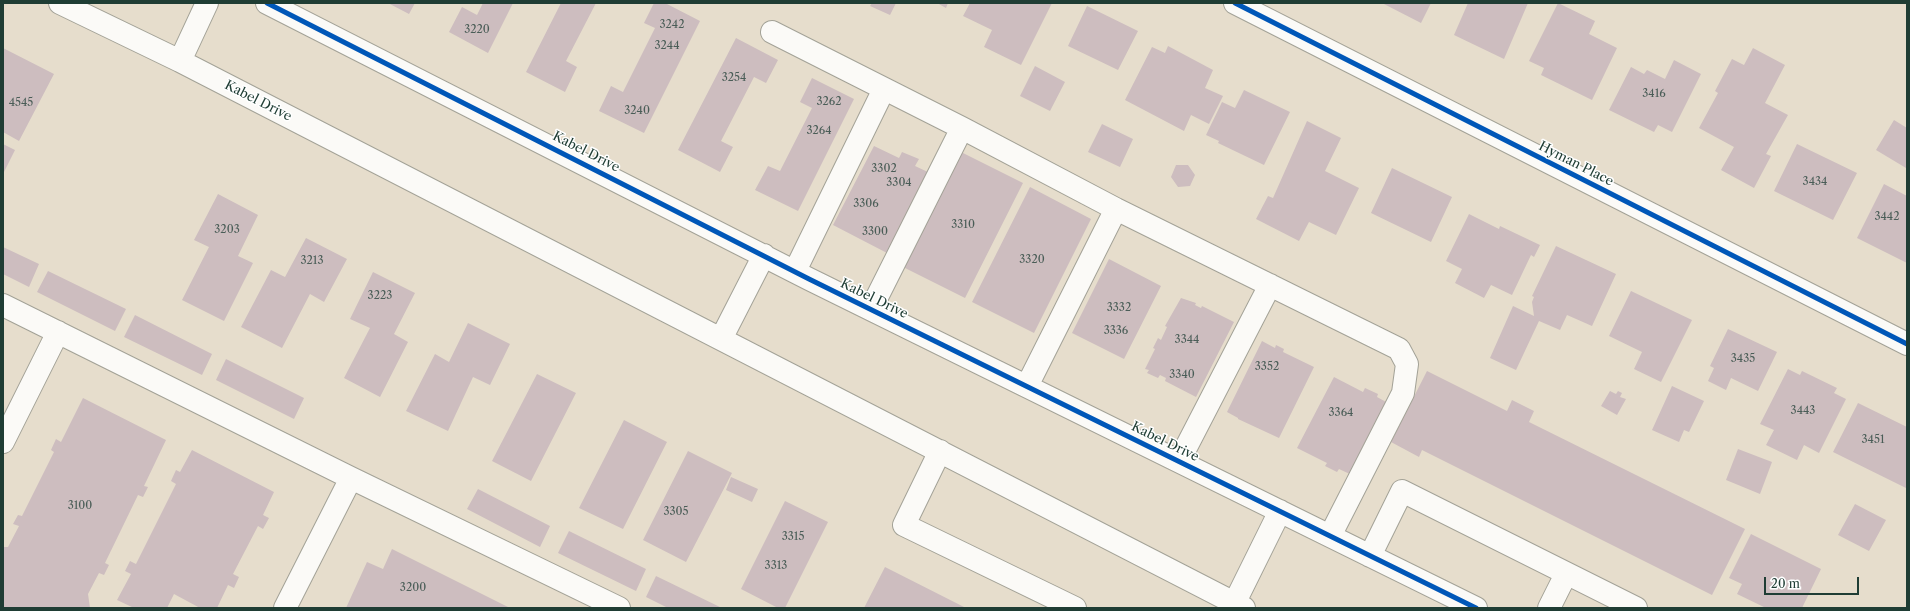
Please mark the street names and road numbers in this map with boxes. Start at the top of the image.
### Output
street label: Kabel Drive [222,77,294,125]
street label: Kabel Drive [550,128,622,176]
street label: Hyman Place [1536,138,1616,190]
street label: Kabel Drive [838,276,910,322]
street label: Kabel Drive [1129,419,1201,465]

